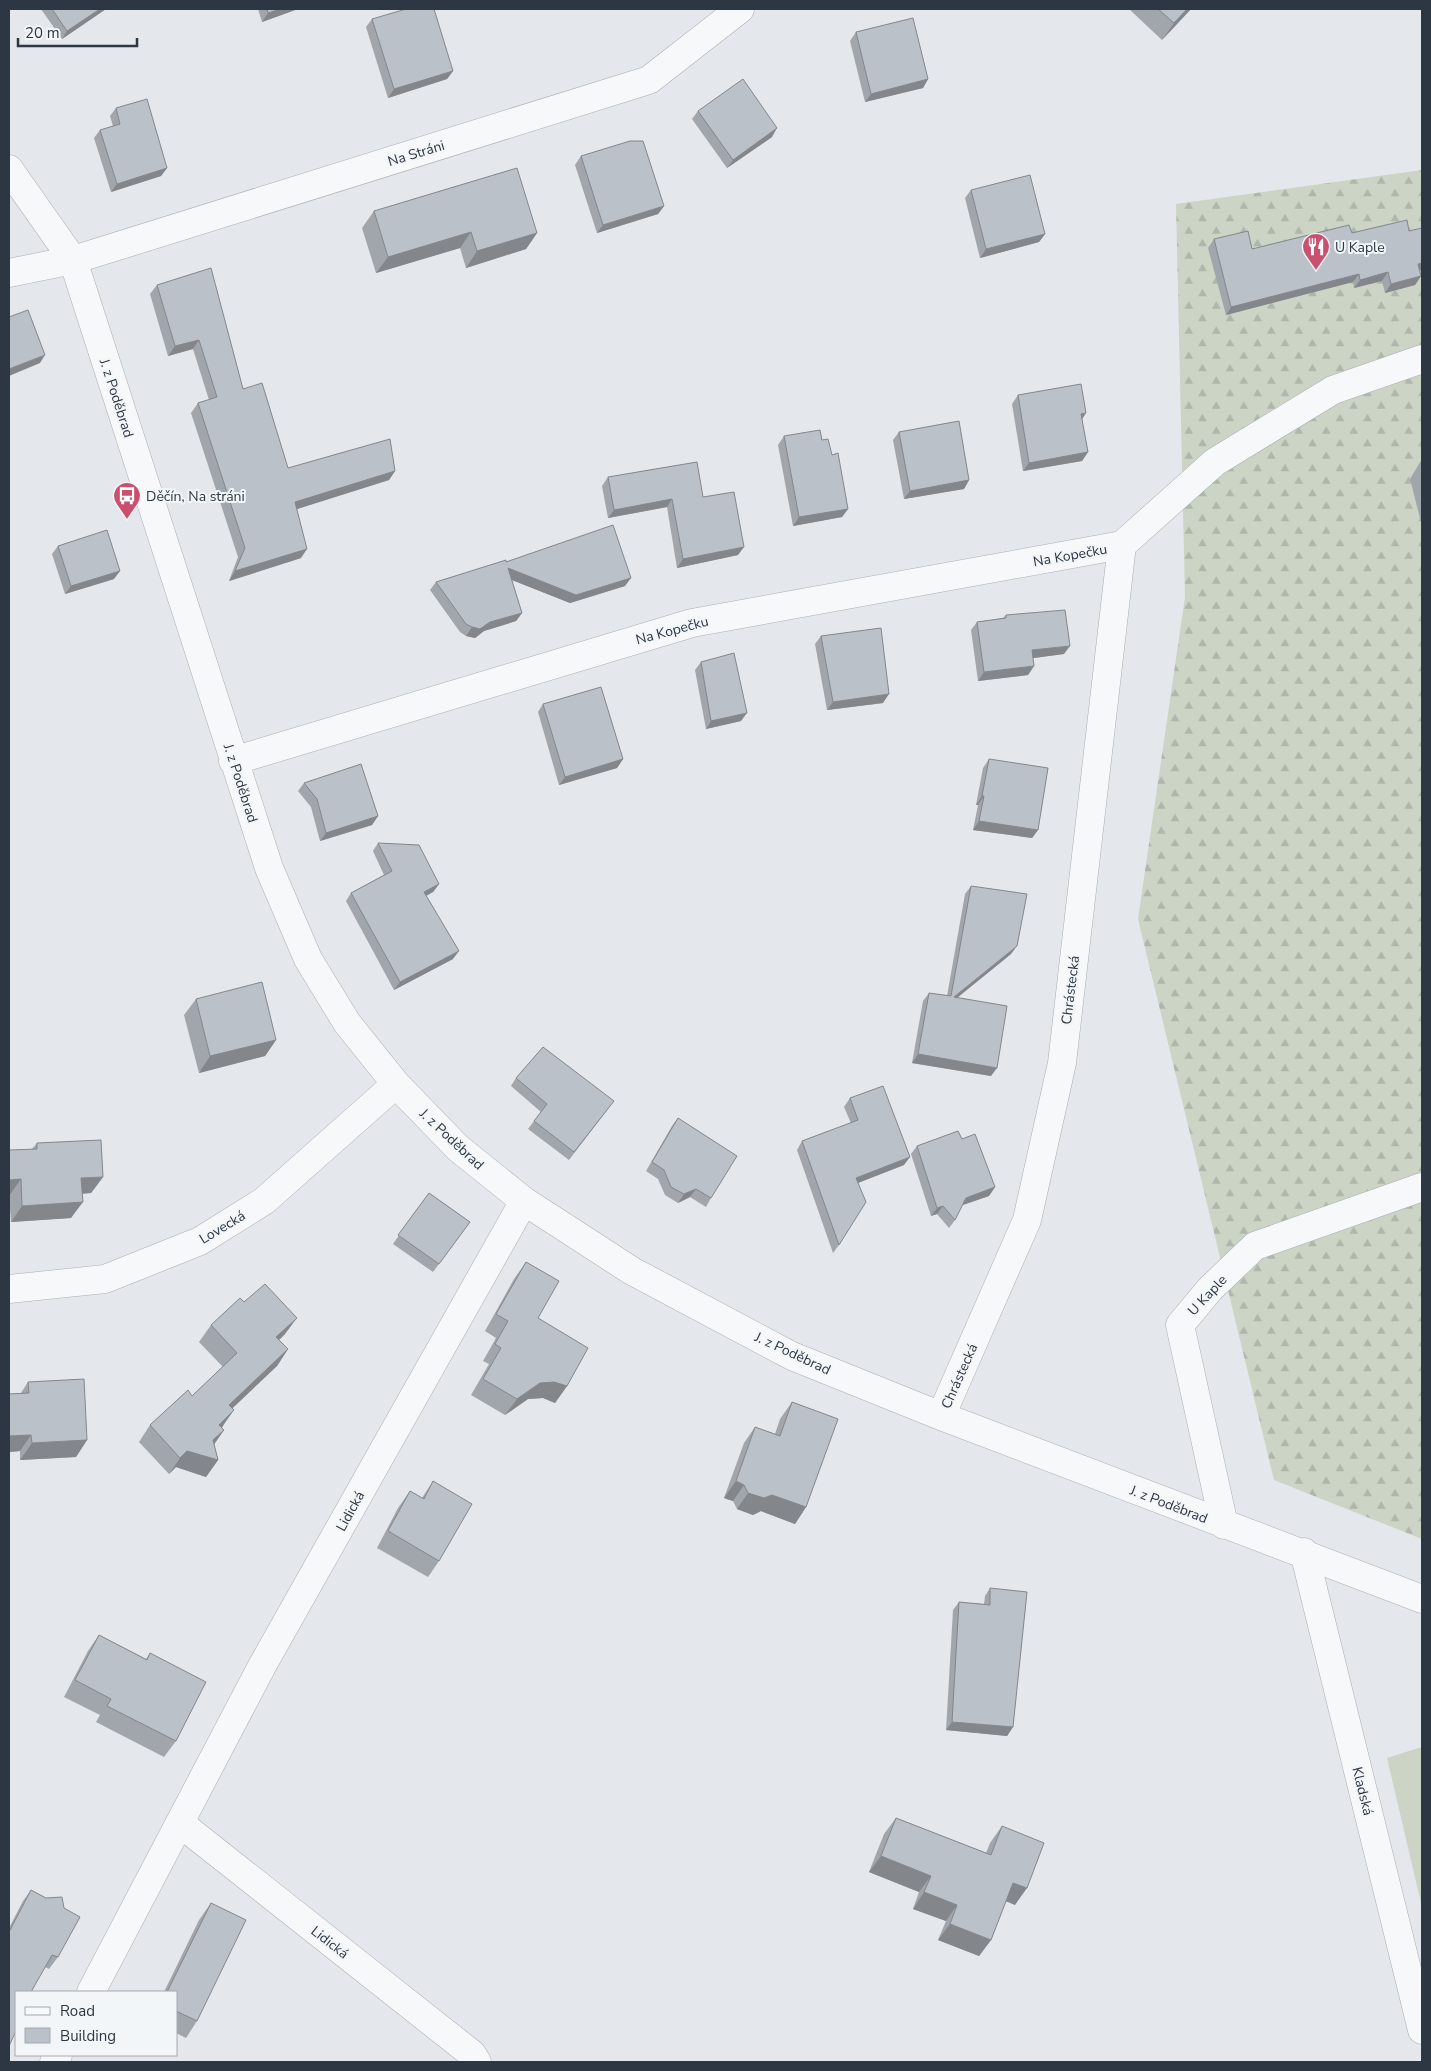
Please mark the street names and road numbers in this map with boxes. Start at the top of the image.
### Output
street label: Na Stráni [385,136,447,171]
street label: J. z Poděbrad [95,355,138,440]
street label: Na Kopečku [1032,540,1109,571]
street label: Na Kopečku [634,612,711,649]
street label: J. z Poděbrad [219,740,262,825]
street label: Chrástecká [1057,954,1084,1026]
street label: J. z Poděbrad [415,1104,488,1174]
street label: Lovecká [196,1206,249,1249]
street label: U Kaple [1183,1271,1231,1320]
street label: J. z Poděbrad [751,1327,834,1379]
street label: Chrástecká [937,1341,982,1412]
street label: J. z Poděbrad [1126,1481,1210,1528]
street label: Lidická [332,1488,369,1535]
street label: Kladská [1347,1765,1378,1817]
street label: Lidická [307,1922,353,1963]

